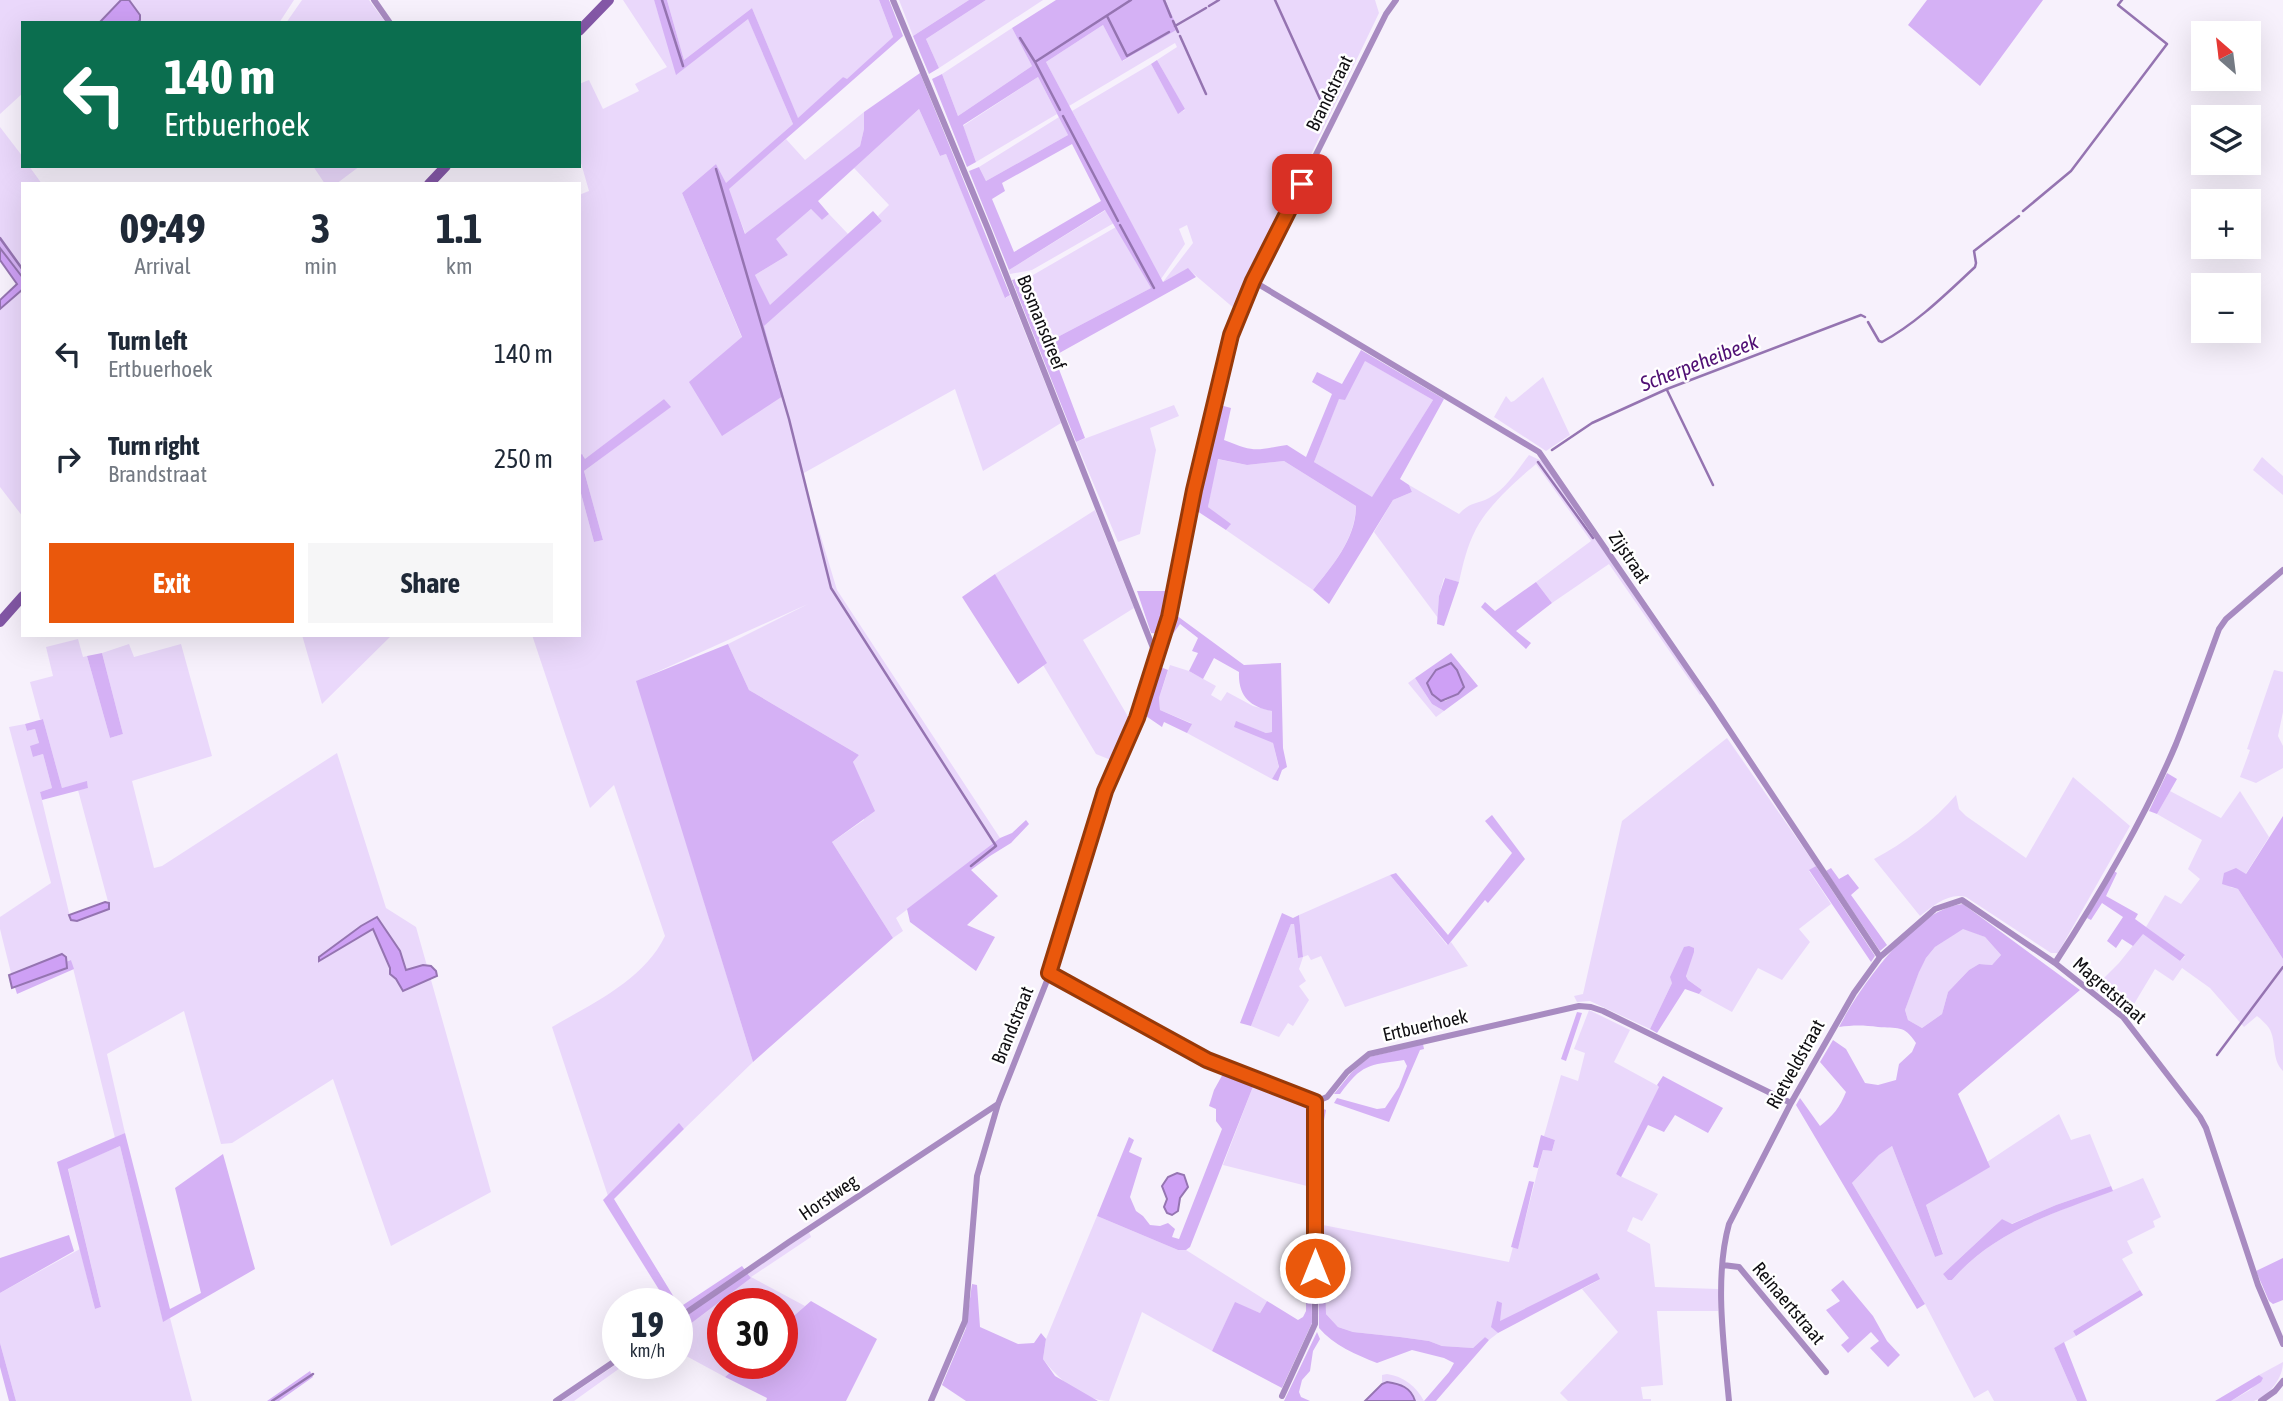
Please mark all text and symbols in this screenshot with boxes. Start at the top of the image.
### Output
north arrow [2191,21,2261,91]
map controls [2191,21,2261,343]
text: 140 m [164,48,275,104]
icon: left [49,49,140,140]
street label: Brandstraat [1301,51,1357,135]
button: layers [2191,105,2261,175]
text: Ertbuerhoek [164,106,310,143]
pin [1272,154,1332,214]
icon: arrive [1283,165,1321,203]
button: + [2191,189,2261,259]
text: 09:49 [119,204,206,252]
text: 3 [311,204,331,252]
text: 1.1 [436,204,483,252]
text: Arrival [135,253,191,279]
text: min [304,253,337,279]
text: km [446,253,472,279]
street label: Bosmansdreef [1013,271,1071,373]
button: − [2191,273,2261,343]
text: Turn left [108,326,188,356]
water label: Scherpeheibeek [1636,328,1762,396]
icon: left [49,335,87,373]
text: 140 m [494,339,553,369]
text: Ertbuerhoek [108,356,213,382]
text: Turn right [108,431,199,461]
icon: right [49,440,87,478]
text: 250 m [494,444,553,474]
text: Brandstraat [108,461,207,487]
street label: Zijstraat [1605,527,1655,587]
button: Exit [49,543,294,623]
button: Share [308,543,553,623]
street label: Magretstraat [2069,952,2151,1028]
street label: Brandstraat [986,983,1038,1067]
street label: Ertbuerhoek [1380,1004,1470,1045]
street label: Rietveldstraat [1761,1016,1829,1112]
street label: Horstweg [795,1169,862,1224]
position arrow [1278,1231,1352,1305]
street label: Reinaertstraat [1748,1257,1830,1349]
speed limit sign: 30 [707,1288,798,1379]
text: 19 [631,1304,664,1344]
text: km/h [630,1340,665,1361]

